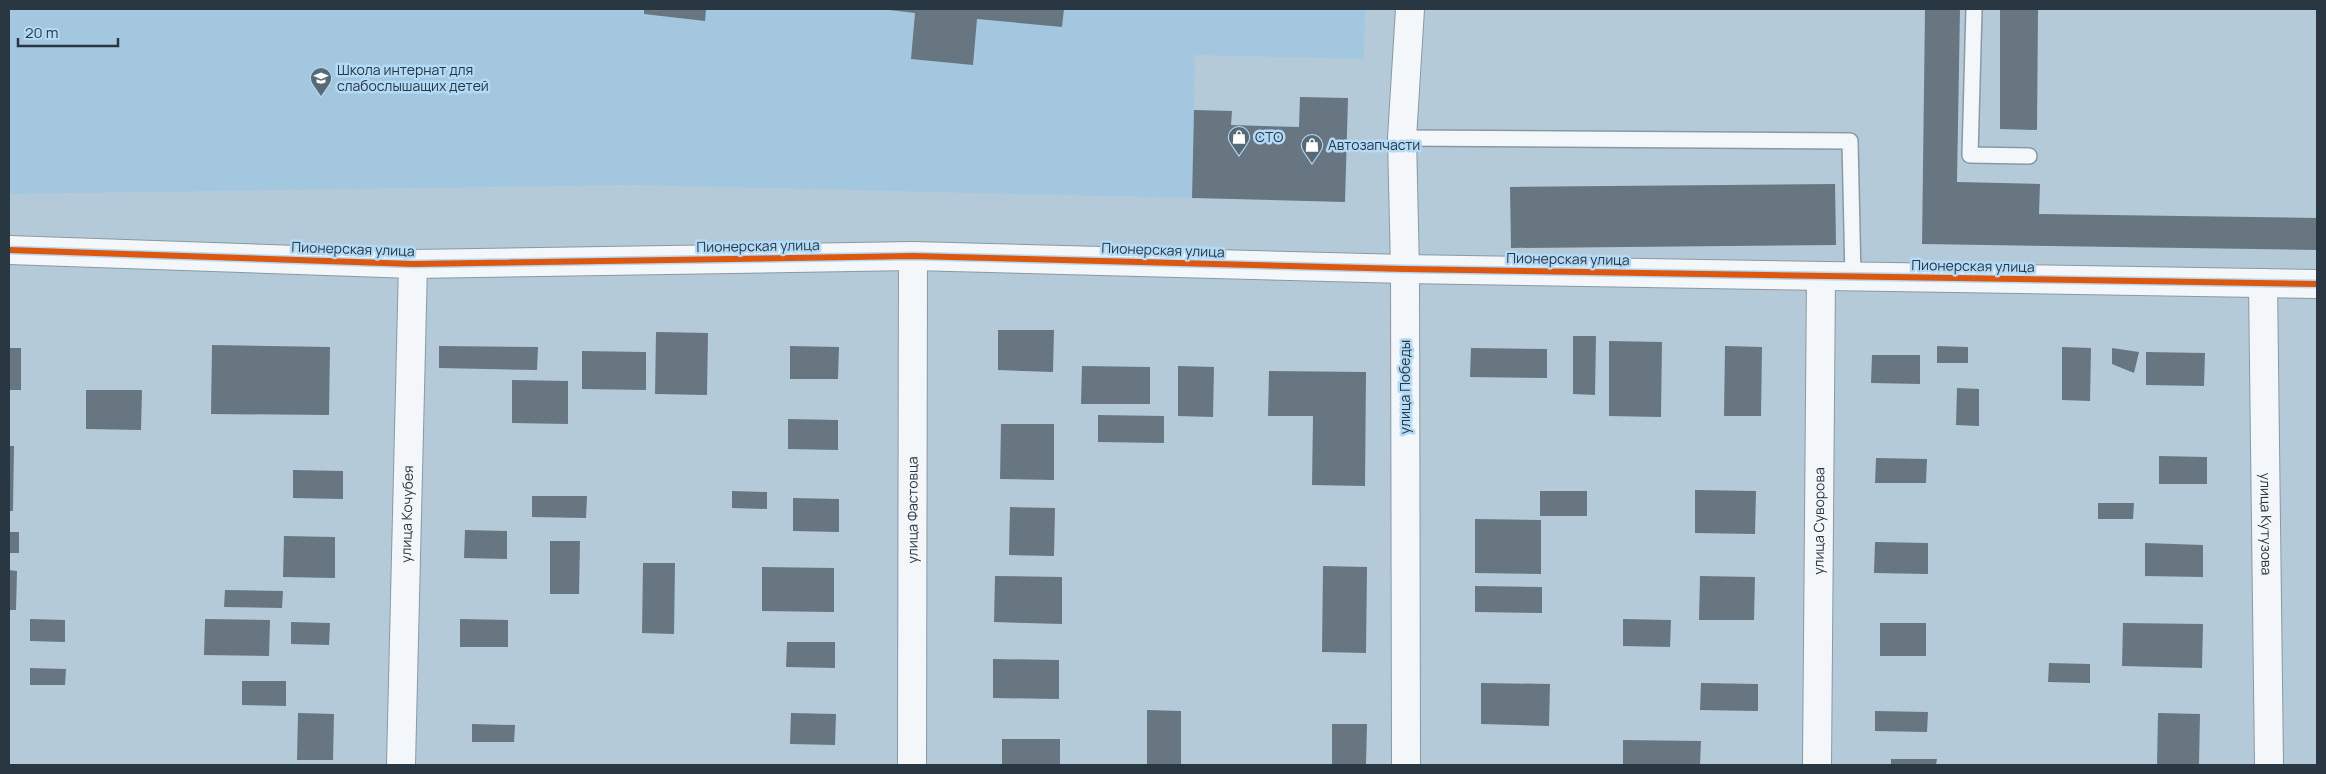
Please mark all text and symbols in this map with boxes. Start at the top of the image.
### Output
scale bar [18,15,118,47]
text: 20 m [25,22,58,43]
place label: Школа интернат для слабослышащих детей [337,60,489,95]
school or university icon: Школа интернат для слабослышащих детей [309,66,333,97]
shop icon: СТО [1227,125,1251,156]
place label: СТО [1255,127,1284,146]
shop icon: Автозапчасти [1300,133,1324,164]
place label: Автозапчасти [1328,135,1420,154]
street label: Пионерская улица [696,235,820,256]
street label: Пионерская улица [291,237,415,260]
street label: Пионерская улица [1101,238,1225,261]
street label: Пионерская улица [1506,248,1630,269]
street label: Пионерская улица [1911,255,2035,276]
street label: улица Победы [1395,340,1414,434]
street label: улица Фастовца [902,457,922,563]
street label: улица Кочубея [396,465,417,563]
street label: улица Суворова [1809,467,1828,575]
street label: улица Кутузова [2256,473,2277,575]

